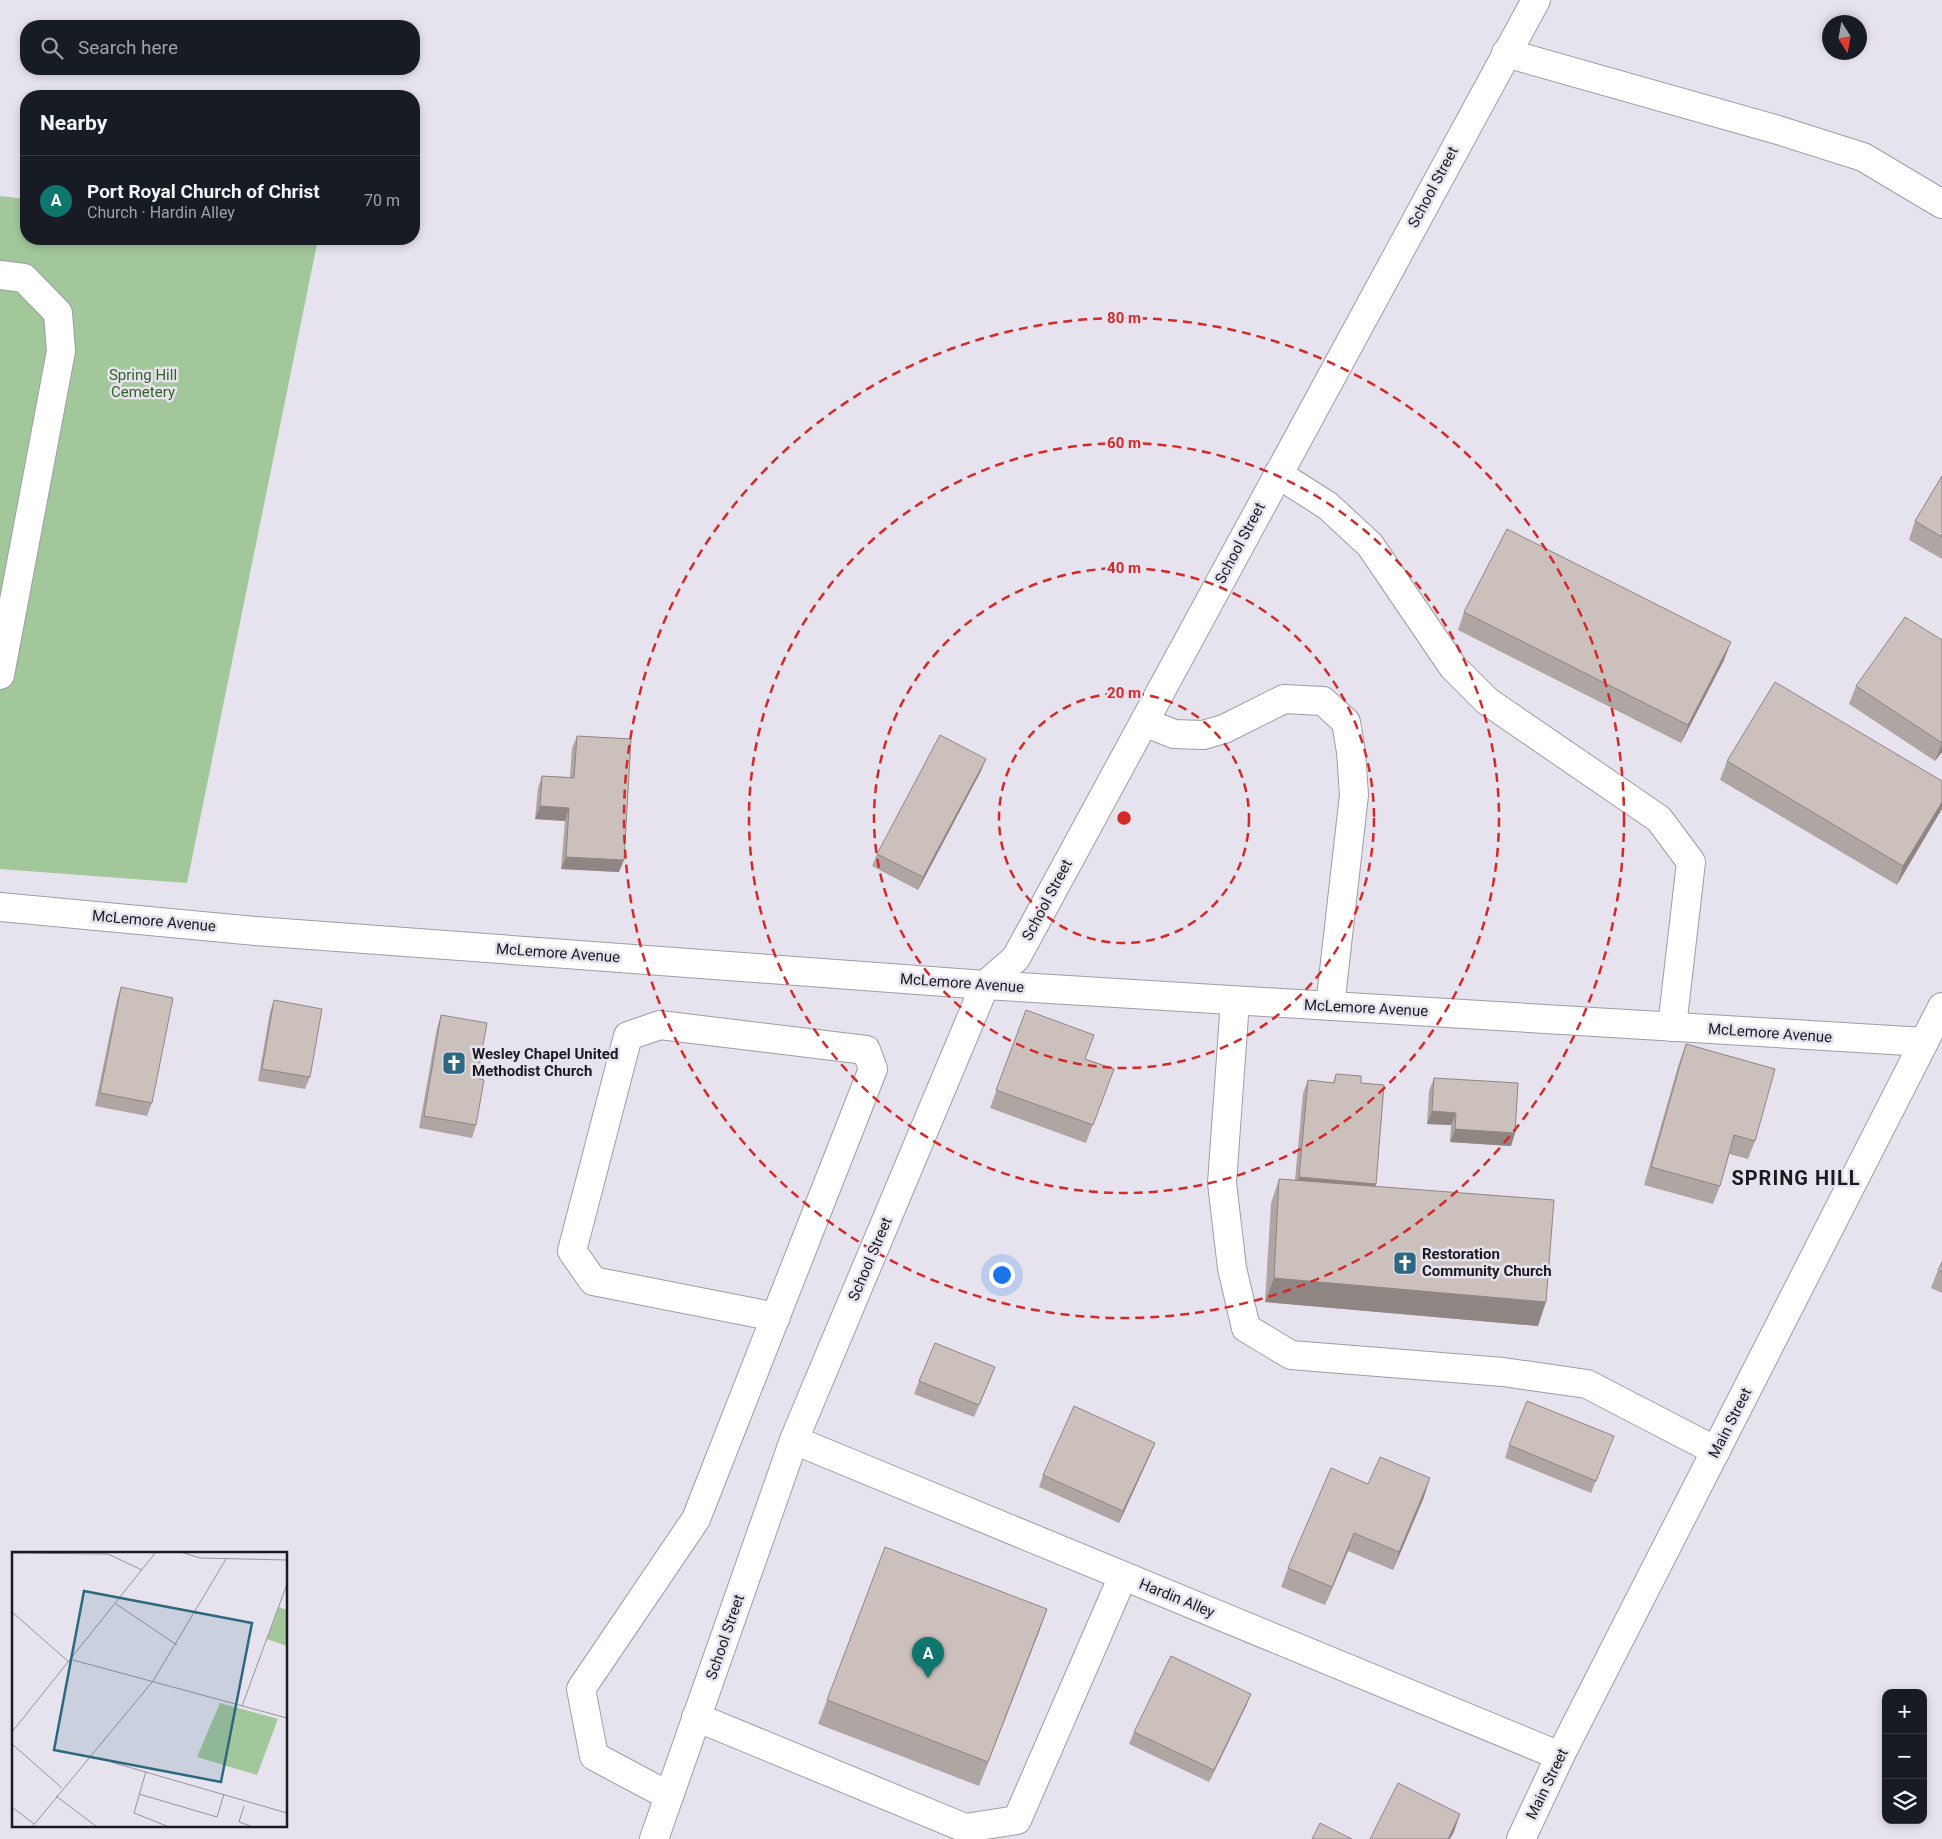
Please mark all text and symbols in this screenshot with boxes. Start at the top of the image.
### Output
north arrow [1822,15,1867,60]
search box [20,20,420,75]
icon: search [38,34,66,62]
text: Search here [78,36,178,59]
text: Nearby [40,111,107,135]
street label: School Street [1404,143,1462,231]
text: Port Royal Church of Christ [87,180,320,203]
text: A [51,191,61,210]
text: 70 m [364,191,400,210]
text: Church · Hardin Alley [87,203,235,222]
text: 80 m [1107,309,1141,327]
park label: Spring Hill Cemetery [109,366,177,401]
text: 60 m [1107,434,1141,452]
street label: School Street [1211,499,1269,587]
text: 40 m [1107,559,1141,577]
text: 20 m [1107,684,1141,702]
centre of rings [1115,809,1133,827]
street label: School Street [1018,856,1076,944]
street label: McLemore Avenue [91,907,217,935]
street label: McLemore Avenue [495,940,621,966]
street label: McLemore Avenue [899,970,1025,996]
street label: McLemore Avenue [1303,996,1429,1020]
street label: McLemore Avenue [1707,1020,1833,1046]
place label: Wesley Chapel United Methodist Church [472,1045,618,1080]
church icon: Wesley Chapel United Methodist Church [441,1050,467,1076]
district label: SPRING HILL [1731,1166,1861,1190]
street label: School Street [844,1214,896,1304]
place label: Restoration Community Church [1422,1245,1552,1280]
church icon: Restoration Community Church [1392,1250,1418,1276]
your location [989,1262,1015,1288]
street label: Main Street [1705,1385,1755,1461]
inset map [12,1552,288,1826]
street label: Hardin Alley [1137,1575,1217,1621]
street label: School Street [702,1592,748,1682]
pin: A [912,1637,944,1678]
map controls [1882,1689,1927,1824]
button: + [1882,1689,1927,1734]
button: − [1882,1734,1927,1779]
street label: Main Street [1522,1746,1572,1822]
button: layers [1882,1779,1927,1824]

